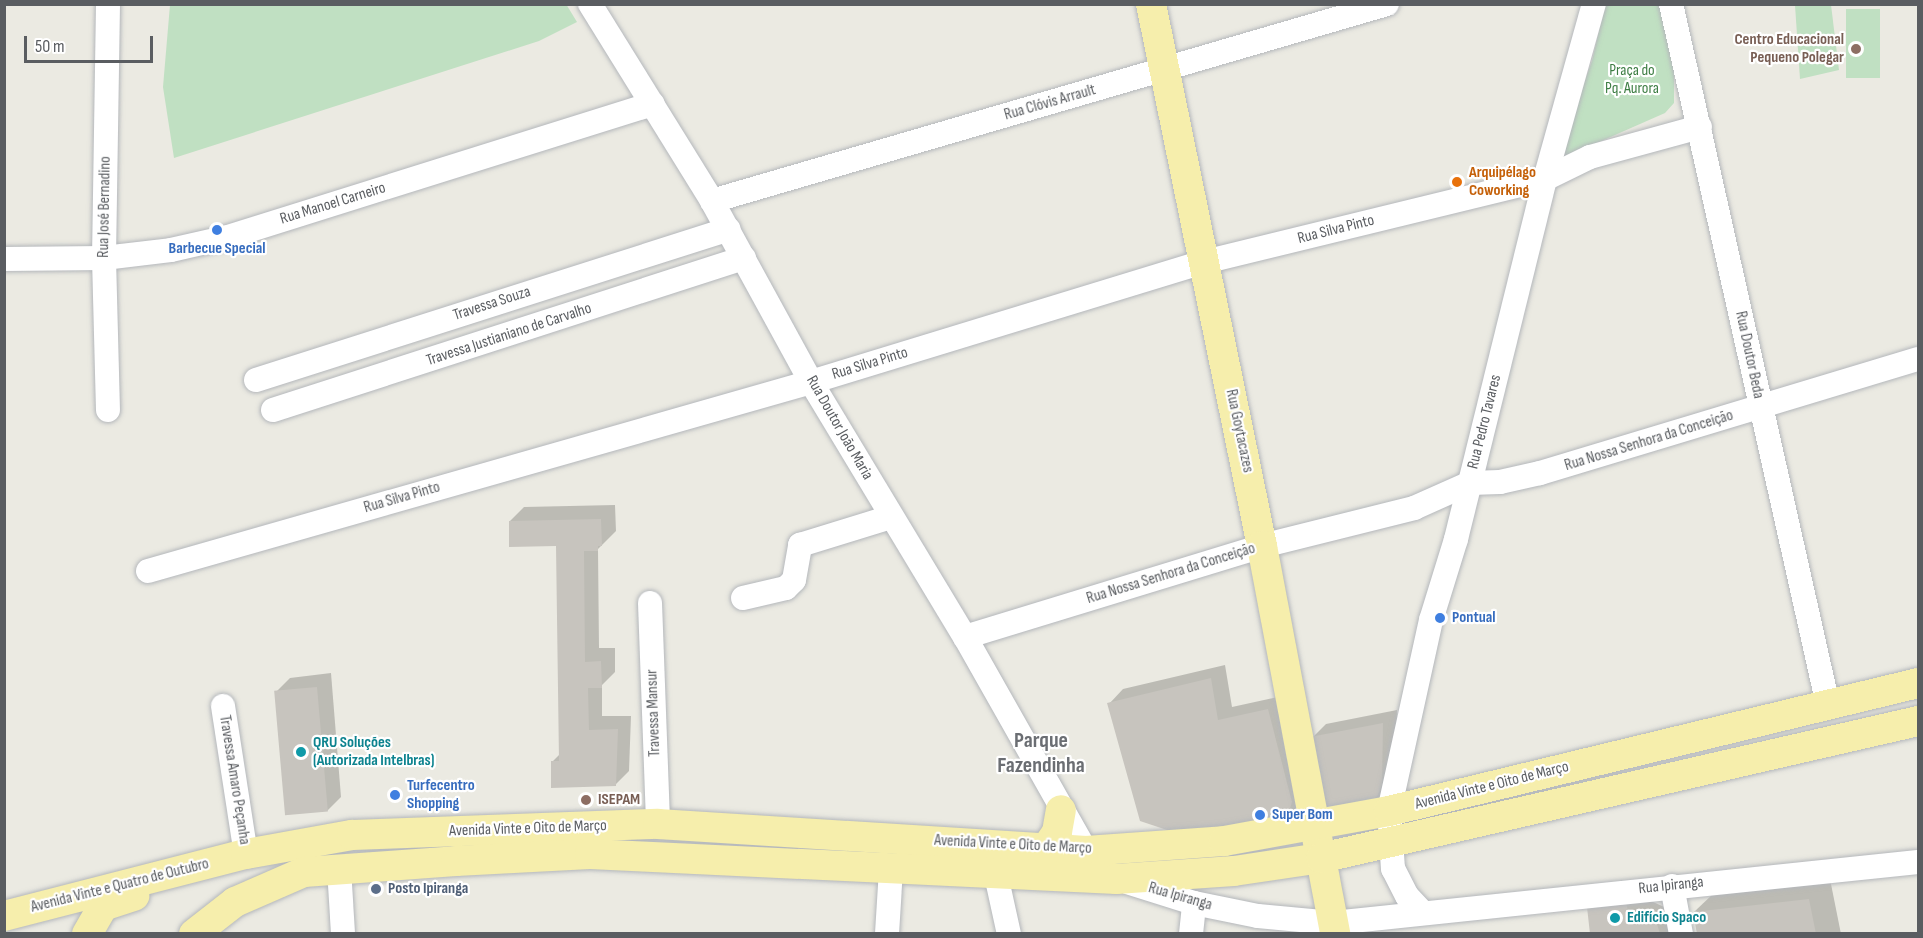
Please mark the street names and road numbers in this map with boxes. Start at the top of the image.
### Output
street label: Rua Clóvis Arrault [1002,81,1098,125]
street label: Rua José Bernadino [95,156,115,258]
street label: Rua Manoel Carneiro [278,179,388,229]
street label: Rua Silva Pinto [1296,211,1376,249]
street label: Travessa Souza [451,282,533,326]
street label: Travessa Justianiano de Carvalho [424,299,594,371]
street label: Rua Doutor Beda [1730,310,1768,400]
street label: Rua Silva Pinto [830,343,910,385]
street label: Rua Doutor João Maria [801,372,877,484]
street label: Rua Pedro Tavares [1464,373,1506,471]
street label: Rua Goytacazes [1221,388,1257,474]
street label: Rua Nossa Senhora da Conceição [1562,406,1736,476]
street label: Rua Silva Pinto [362,478,442,518]
street label: Rua Nossa Senhora da Conceição [1084,539,1258,609]
street label: Travessa Mansur [643,669,665,757]
street label: Travessa Amaro Peçanha [214,714,254,846]
street label: Avenida Vinte e Oito de Março [1413,758,1571,814]
street label: Avenida Vinte e Oito de Março [449,817,607,841]
street label: Avenida Vinte e Oito de Março [934,831,1092,859]
street label: Avenida Vinte e Quatro de Outubro [29,855,211,917]
street label: Rua Ipiranga [1638,873,1704,899]
street label: Rua Ipiranga [1146,879,1214,915]

